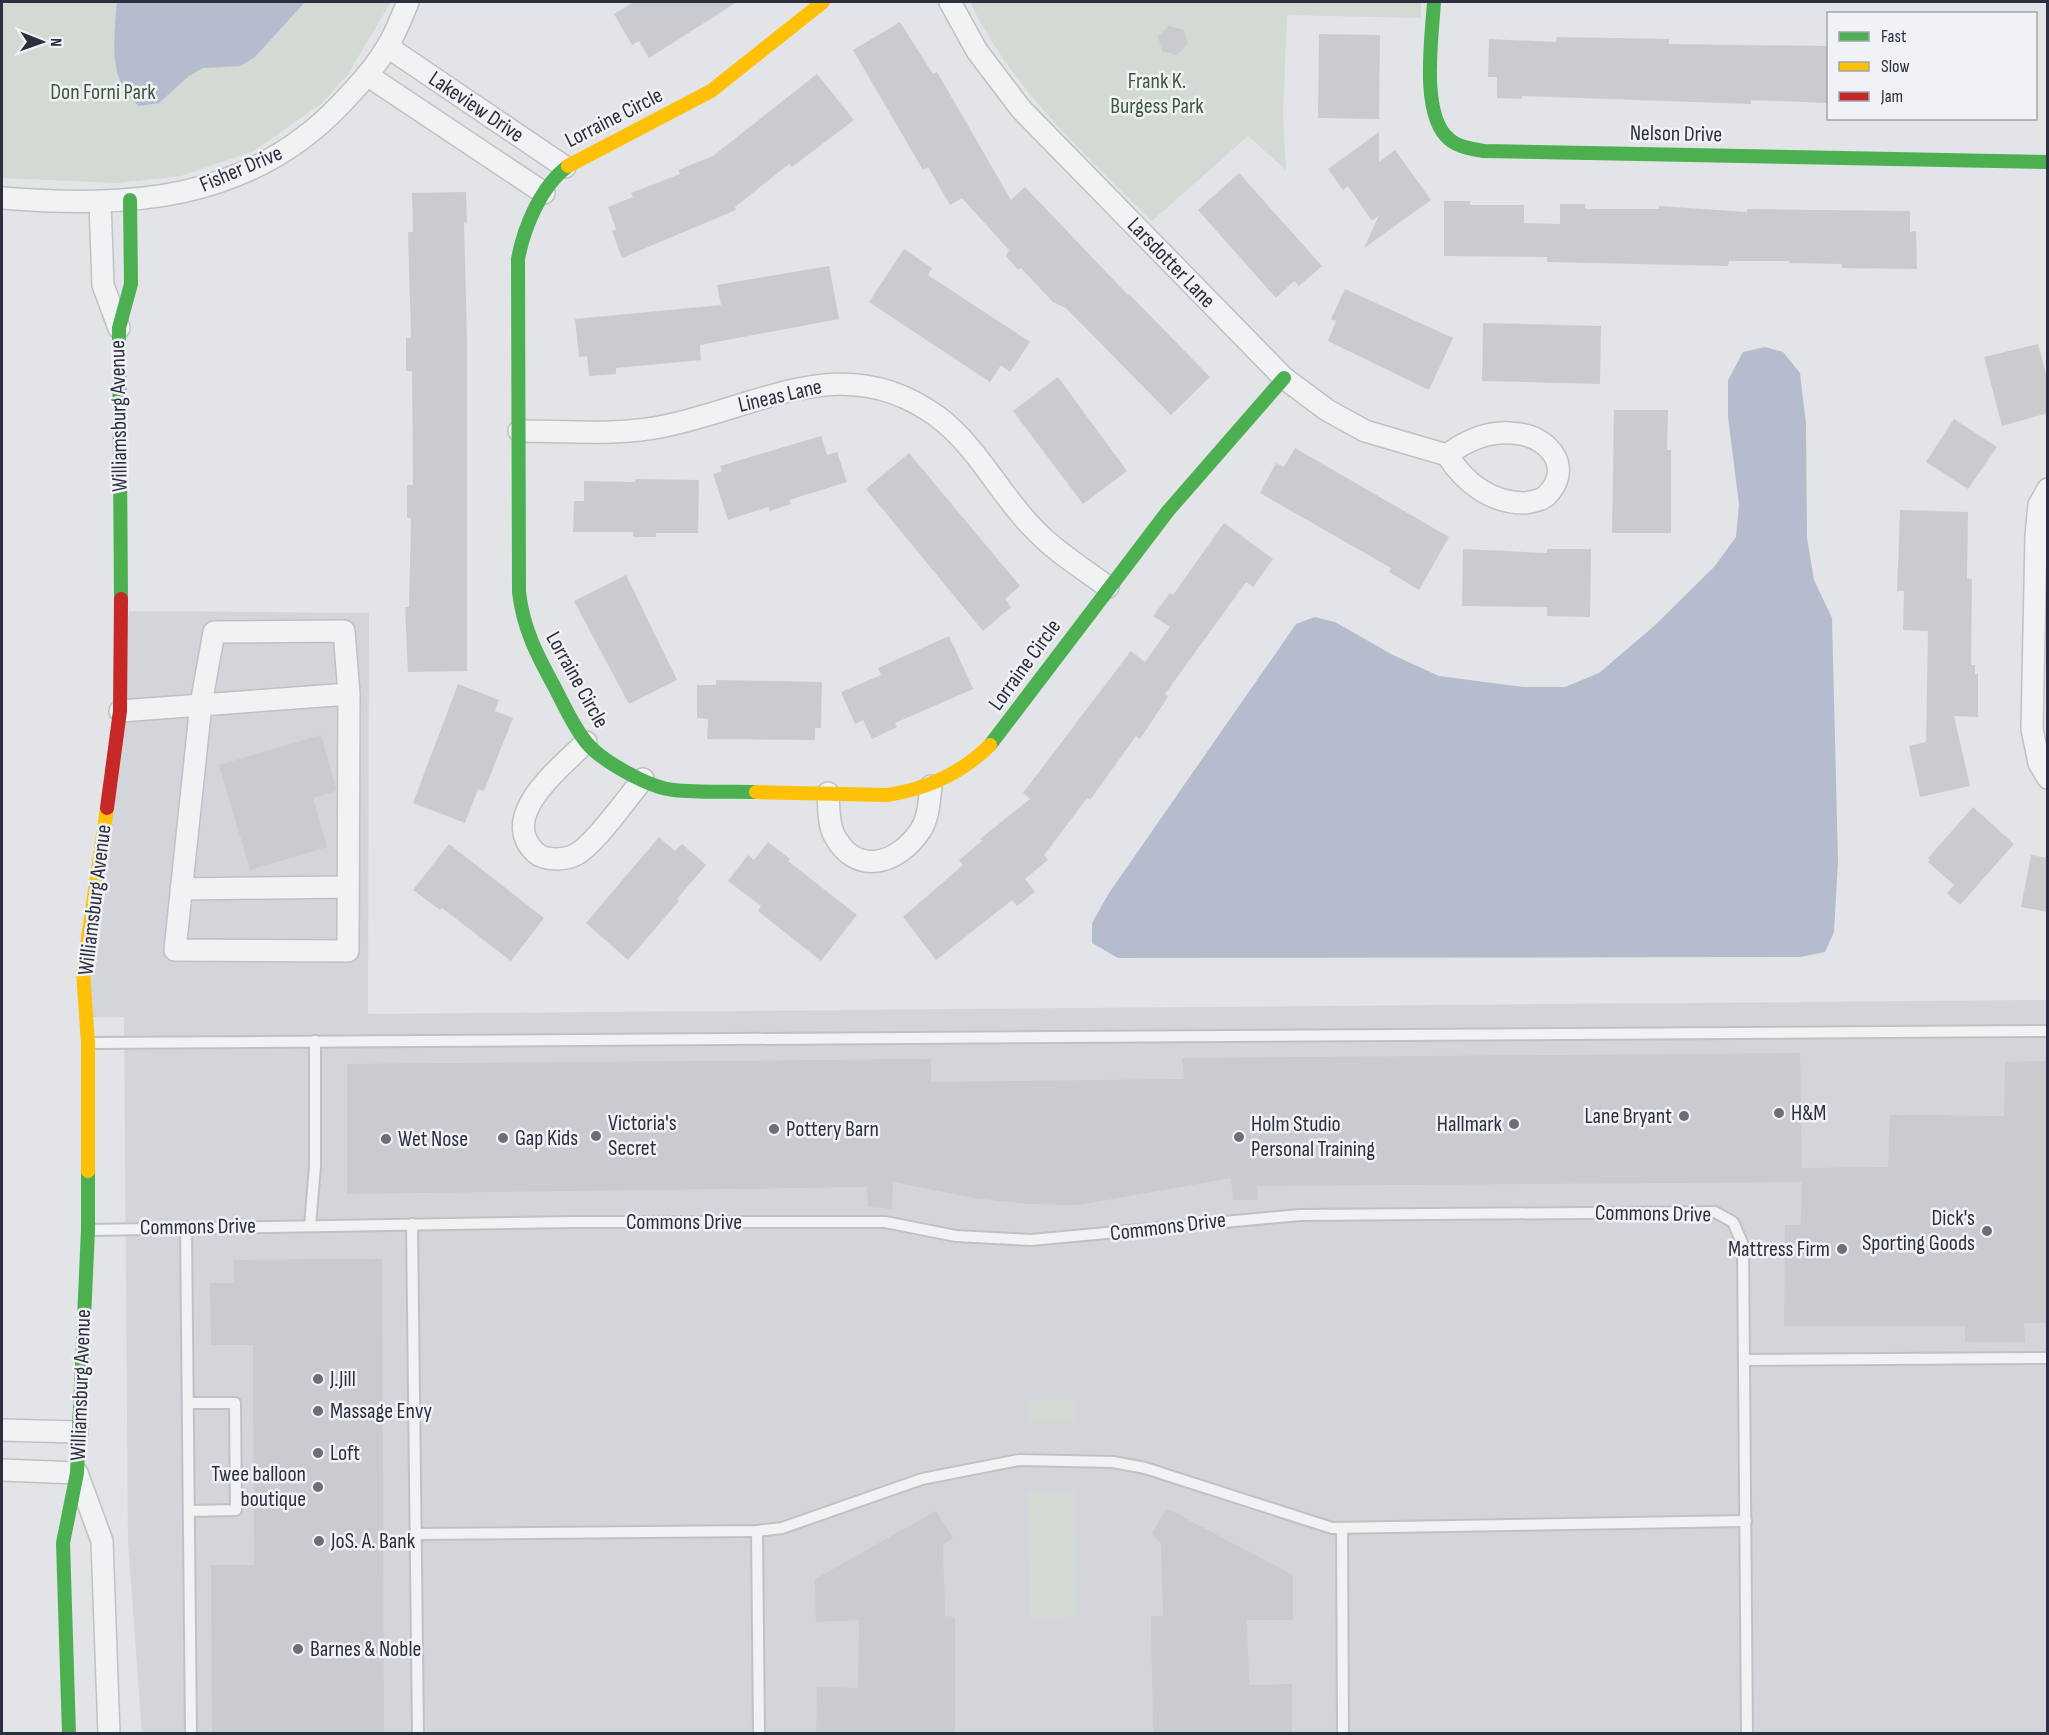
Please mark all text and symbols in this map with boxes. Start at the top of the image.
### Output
north arrow [12,12,72,72]
legend [1827,12,2037,120]
text: Fast [1881,26,1907,47]
text: N [46,38,65,47]
text: Slow [1881,56,1910,77]
street label: Lakeview Drive [423,65,529,149]
park label: Frank K. Burgess Park [1110,68,1204,120]
park label: Don Forni Park [50,79,156,106]
street label: Lorraine Circle [561,82,667,154]
text: Jam [1880,86,1903,107]
street label: Nelson Drive [1630,120,1722,148]
street label: Fisher Drive [196,140,286,198]
street label: Larsdotter Lane [1121,212,1221,314]
street label: Williamsburg Avenue [104,340,134,492]
street label: Lineas Lane [735,373,825,419]
street label: Lorraine Circle [983,614,1067,716]
street label: Lorraine Circle [539,627,615,733]
street label: Williamsburg Avenue [72,823,118,977]
place label: H&M [1791,1100,1826,1127]
place label: Lane Bryant [1584,1103,1672,1130]
marker: H&M [1772,1106,1786,1120]
marker: Lane Bryant [1677,1109,1691,1123]
place label: Victoria's Secret [608,1110,677,1162]
place label: Holm Studio Personal Training [1251,1111,1375,1163]
place label: Hallmark [1437,1111,1503,1138]
place label: Pottery Barn [786,1116,879,1143]
marker: Hallmark [1507,1117,1521,1131]
marker: Pottery Barn [767,1122,781,1136]
place label: Gap Kids [515,1125,578,1152]
place label: Wet Nose [398,1126,468,1153]
marker: Victoria's Secret [589,1129,603,1143]
marker: Holm Studio Personal Training [1232,1130,1246,1144]
marker: Gap Kids [496,1131,510,1145]
marker: Wet Nose [379,1132,393,1146]
street label: Commons Drive [1595,1199,1711,1229]
place label: Dick's Sporting Goods [1862,1205,1975,1257]
street label: Commons Drive [1109,1207,1227,1247]
street label: Commons Drive [626,1209,742,1236]
street label: Commons Drive [140,1212,256,1242]
marker: Dick's Sporting Goods [1980,1224,1994,1238]
place label: Mattress Firm [1728,1236,1830,1263]
marker: Mattress Firm [1835,1242,1849,1256]
street label: Williamsburg Avenue [65,1309,97,1461]
place label: J.Jill [329,1366,356,1393]
marker: J.Jill [311,1372,325,1386]
place label: Massage Envy [330,1398,432,1425]
marker: Massage Envy [311,1404,325,1418]
place label: Loft [330,1440,360,1467]
marker: Loft [311,1446,325,1460]
place label: Twee balloon boutique [211,1461,306,1513]
marker: Twee balloon boutique [311,1480,325,1494]
place label: JoS. A. Bank [330,1528,416,1555]
marker: JoS. A. Bank [312,1534,326,1548]
place label: Barnes & Noble [310,1636,421,1663]
marker: Barnes & Noble [291,1642,305,1656]

